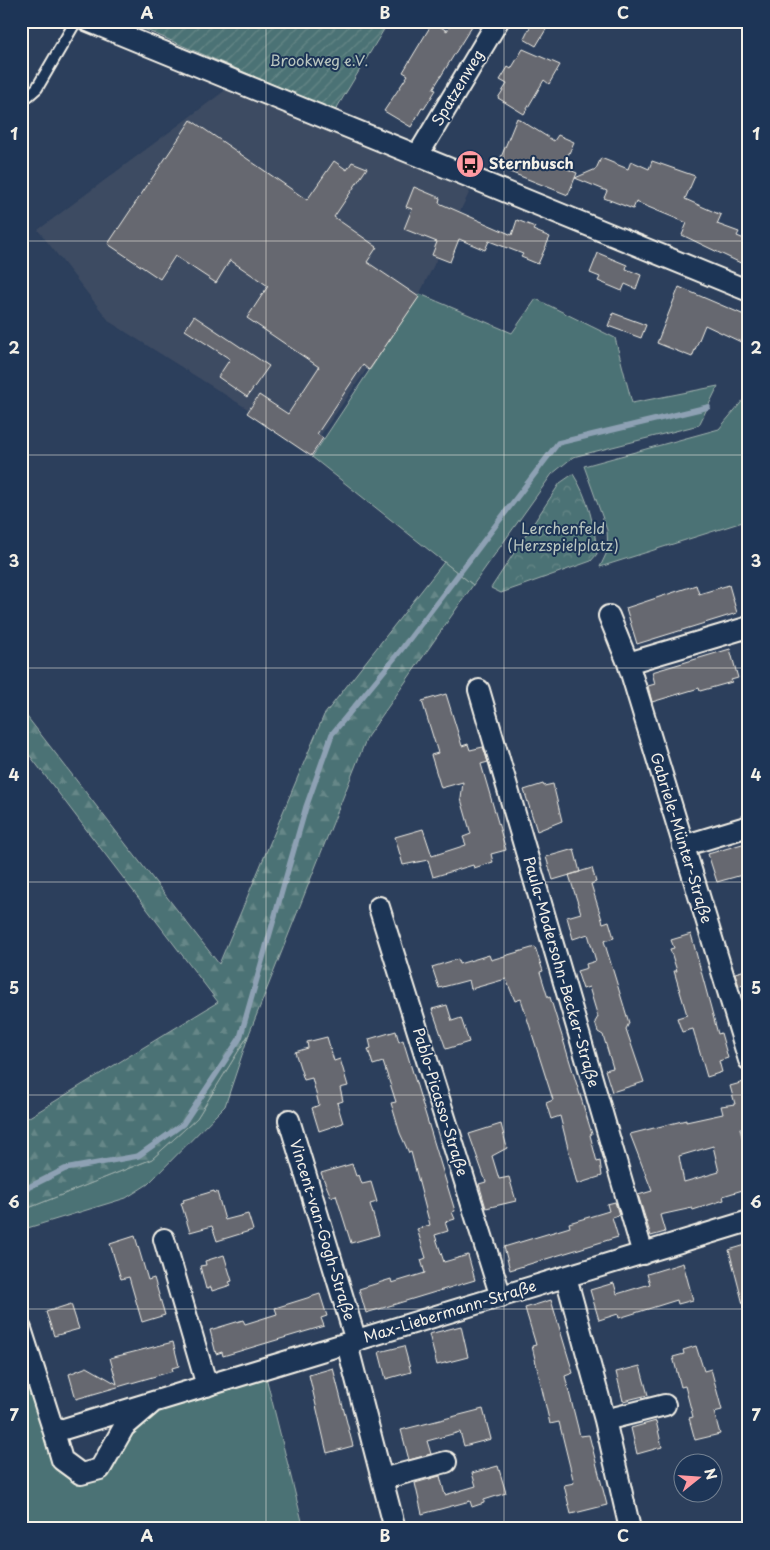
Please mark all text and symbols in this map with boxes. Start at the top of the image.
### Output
text: A [141,0,154,24]
text: B [380,0,391,24]
text: C [617,0,629,24]
street label: Spatzenweg [425,45,489,130]
park label: Brookweg e.V. [269,48,369,71]
text: 1 [10,121,18,145]
text: 1 [752,121,760,145]
bus stop icon: Sternbusch [455,149,485,179]
place label: Sternbusch [489,151,574,174]
text: 2 [8,335,20,359]
text: 2 [750,335,762,359]
park label: Lerchenfeld (Herzspielplatz) [507,516,619,556]
text: 3 [9,548,19,572]
text: 3 [751,548,761,572]
street label: Gabriele-Münter-Straße [645,749,719,926]
text: 4 [9,762,20,786]
text: 4 [751,762,762,786]
street label: Paula-Modersohn-Becker-Straße [518,853,606,1090]
text: 5 [9,975,19,999]
text: 5 [751,975,761,999]
street label: Pablo-Picasso-Straße [408,1024,475,1179]
street label: Vincent-van-Gogh-Straße [285,1136,362,1323]
text: 6 [8,1189,20,1213]
text: 6 [750,1189,762,1213]
street label: Max-Liebermann-Straße [360,1273,539,1348]
text: 7 [9,1402,19,1426]
text: 7 [751,1402,761,1426]
north arrow [672,1452,722,1502]
text: N [699,1466,723,1482]
text: A [141,1523,154,1547]
text: B [380,1523,391,1547]
text: C [617,1523,629,1547]

